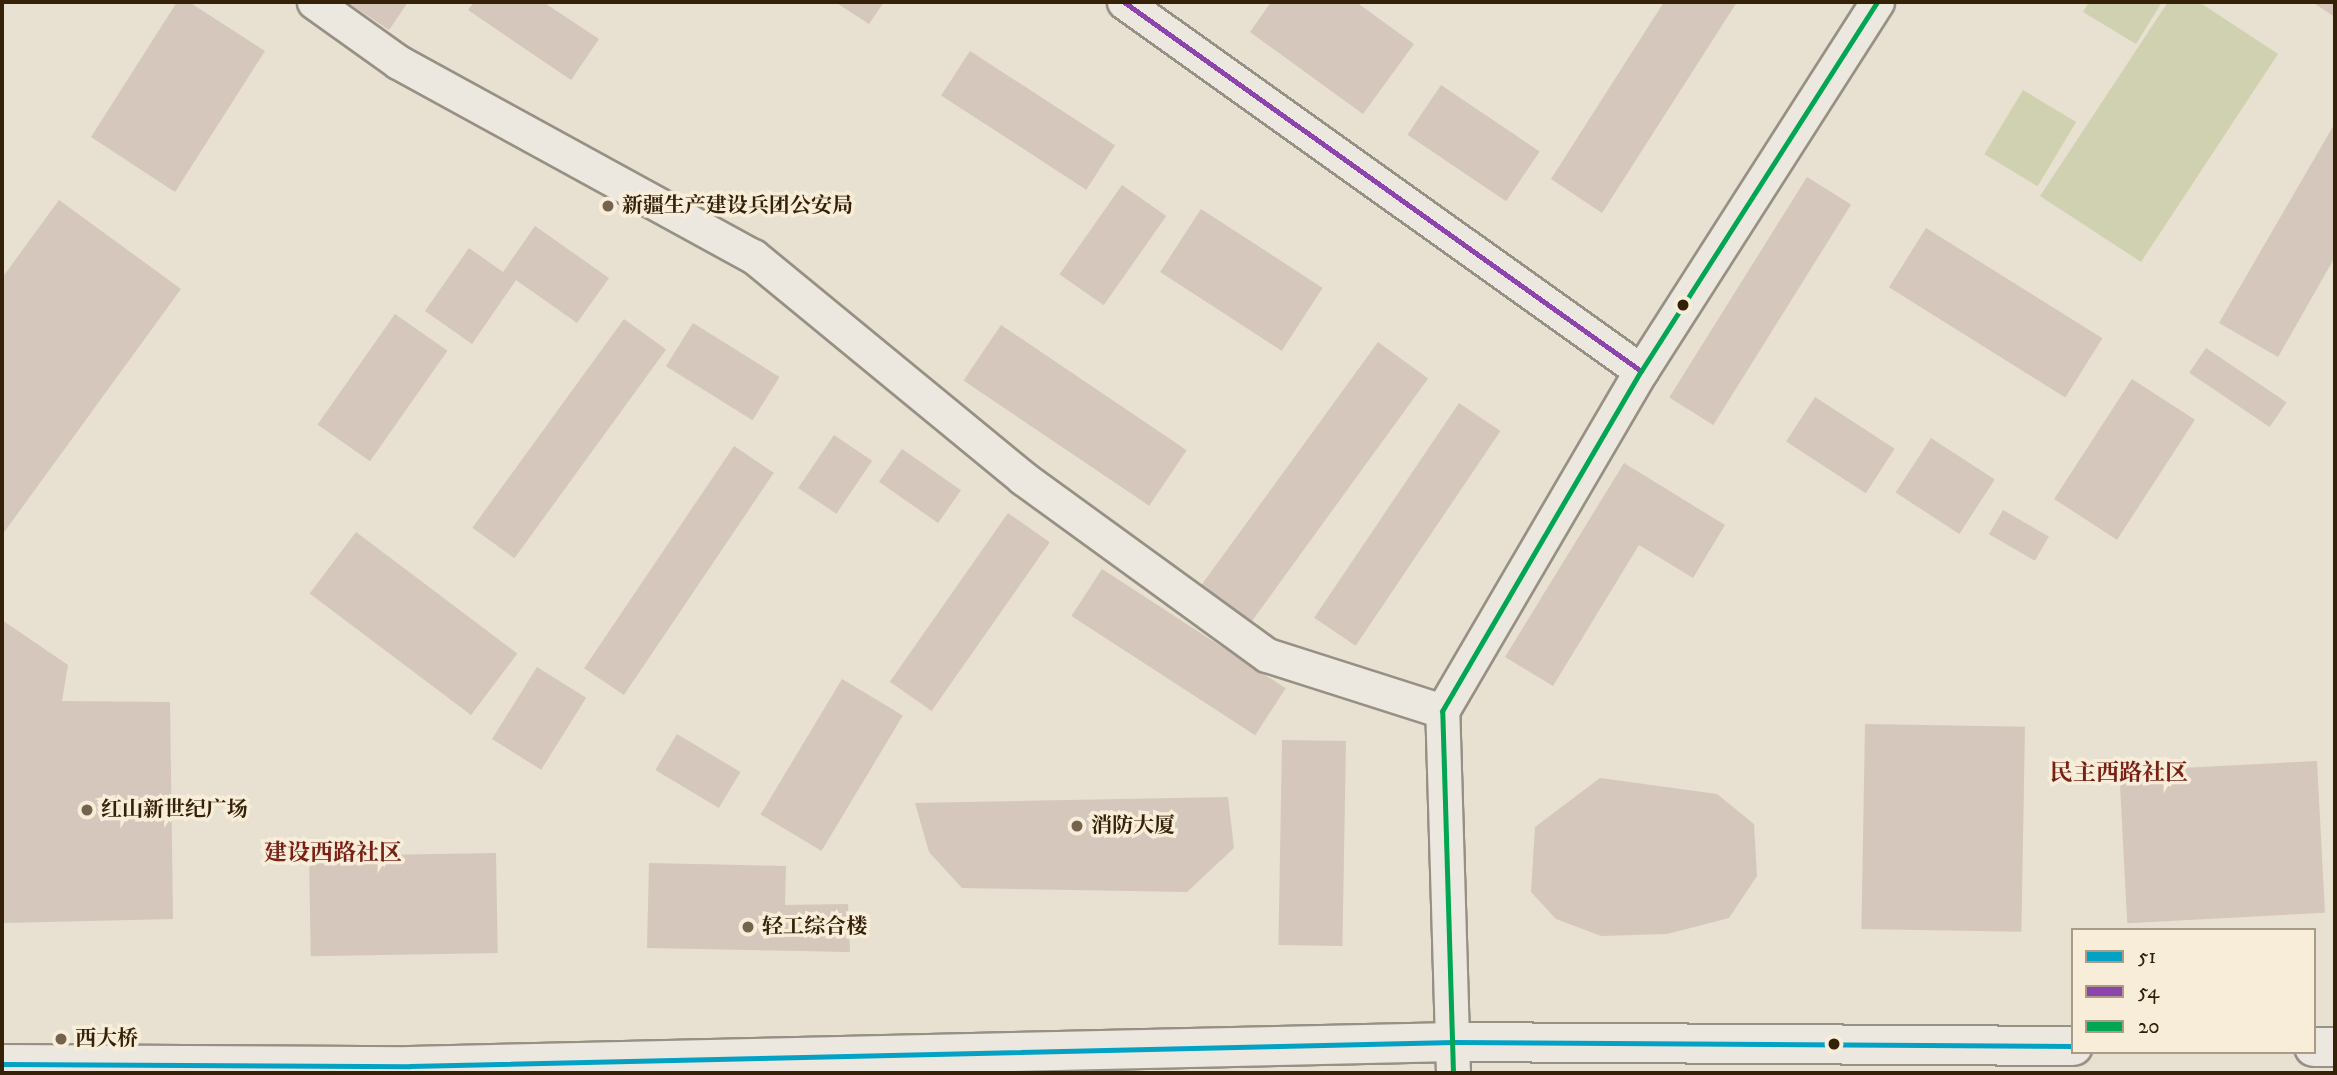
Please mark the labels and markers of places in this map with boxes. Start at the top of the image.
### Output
place label: 新疆生产建设兵团公安局 [622,193,853,219]
marker: 新疆生产建设兵团公安局 [600,198,616,214]
unlabelled marker [1676,298,1690,312]
place label: 红山新世纪广场 [101,797,248,823]
marker: 红山新世纪广场 [79,802,95,818]
place label: 消防大厦 [1091,813,1175,839]
marker: 消防大厦 [1069,818,1085,834]
place label: 轻工综合楼 [762,914,867,940]
marker: 轻工综合楼 [740,919,756,935]
place label: 西大桥 [75,1026,138,1052]
marker: 西大桥 [53,1031,69,1047]
unlabelled marker [1827,1037,1841,1051]

